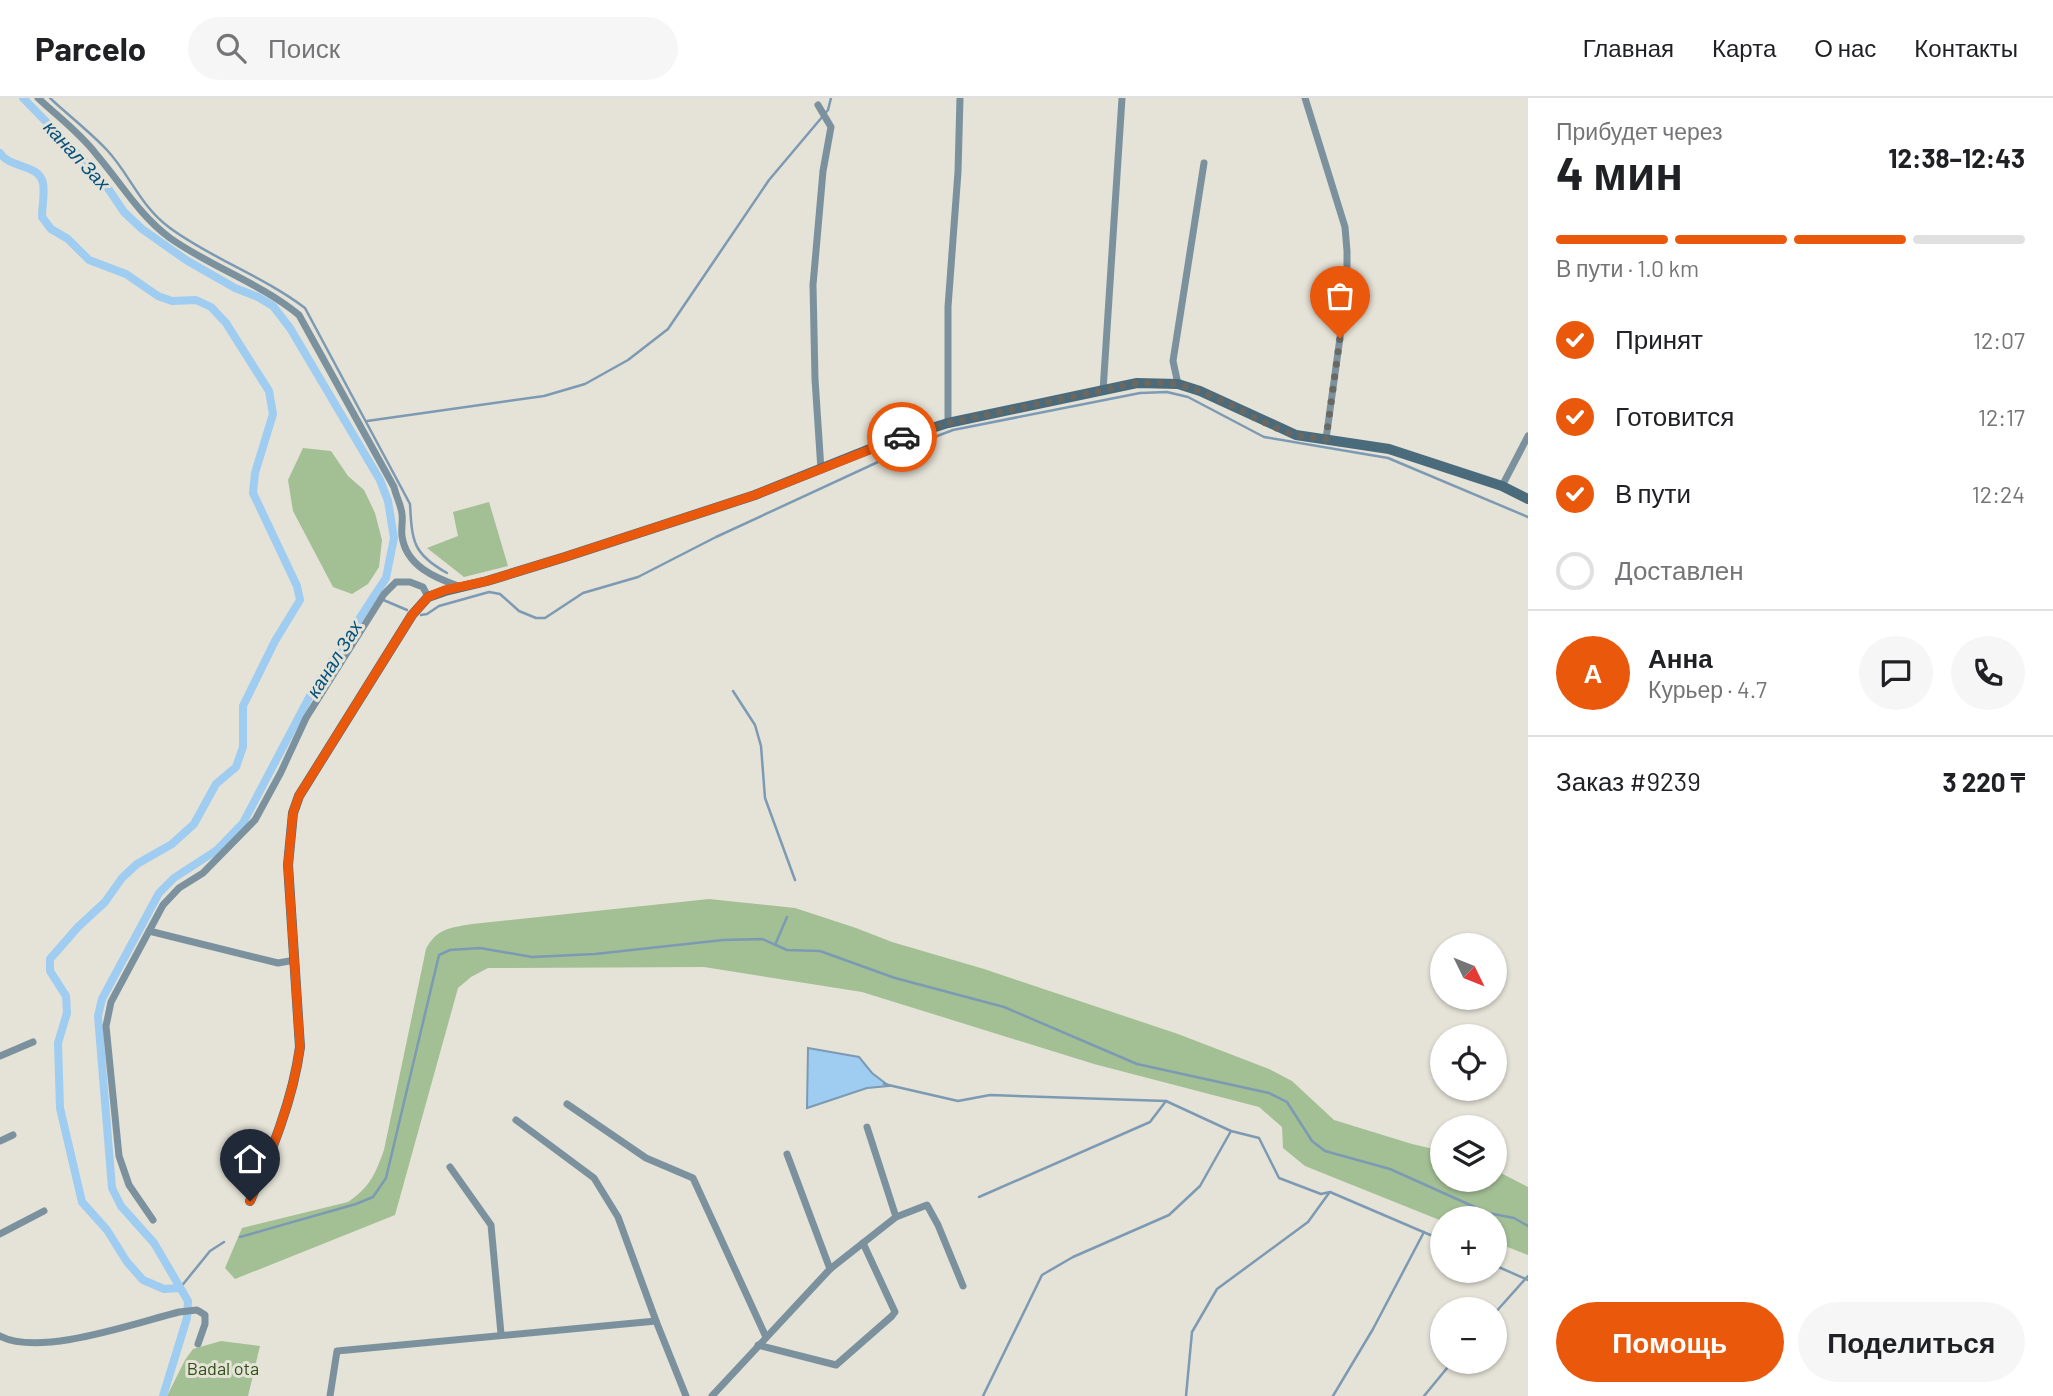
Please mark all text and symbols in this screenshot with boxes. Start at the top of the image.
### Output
search box [188,17,678,80]
text: Parcelo [35,28,146,68]
icon: search [212,29,250,67]
text: Поиск [268,32,340,63]
text: Главная [1583,33,1674,62]
text: Карта [1712,33,1776,62]
text: О нас [1814,33,1876,62]
text: Контакты [1914,33,2018,62]
water label: канал Зах [39,115,116,195]
text: Прибудет через [1556,117,1723,145]
text: 12:38–12:43 [1888,142,2025,173]
text: 4 мин [1556,144,1683,199]
text: В пути · 1.0 km [1556,254,1699,282]
pin [1310,266,1370,338]
icon: bag [1321,277,1359,315]
icon: check [1556,321,1594,359]
text: Принят [1615,323,1703,354]
text: 12:07 [1973,326,2025,354]
icon: check [1556,398,1594,436]
text: Готовится [1615,400,1734,431]
courier [867,402,937,472]
text: 12:17 [1978,403,2025,431]
icon: car [883,418,921,456]
icon: check [1556,475,1594,513]
text: В пути [1615,477,1691,508]
text: 12:24 [1972,480,2025,508]
text: Доставлен [1615,554,1744,585]
water label: канал Зах [301,615,367,702]
button: chat [1859,636,1933,710]
button: phone [1951,636,2025,710]
text: Анна [1648,642,1713,673]
text: А [1584,657,1602,688]
text: Курьер · 4.7 [1648,675,1767,703]
text: Заказ #9239 [1556,765,1701,796]
text: 3 220 ₸ [1942,766,2025,797]
north arrow [1430,933,1507,1010]
map controls [1430,933,1507,1374]
button: locate [1430,1024,1507,1101]
button: layers [1430,1115,1507,1192]
pin [220,1129,280,1201]
icon: home [231,1140,269,1178]
button: + [1430,1206,1507,1283]
button: − [1430,1297,1507,1374]
button: Помощь [1556,1302,1784,1382]
button: Поделиться [1798,1302,2025,1382]
park label: Badal ota [187,1357,259,1379]

